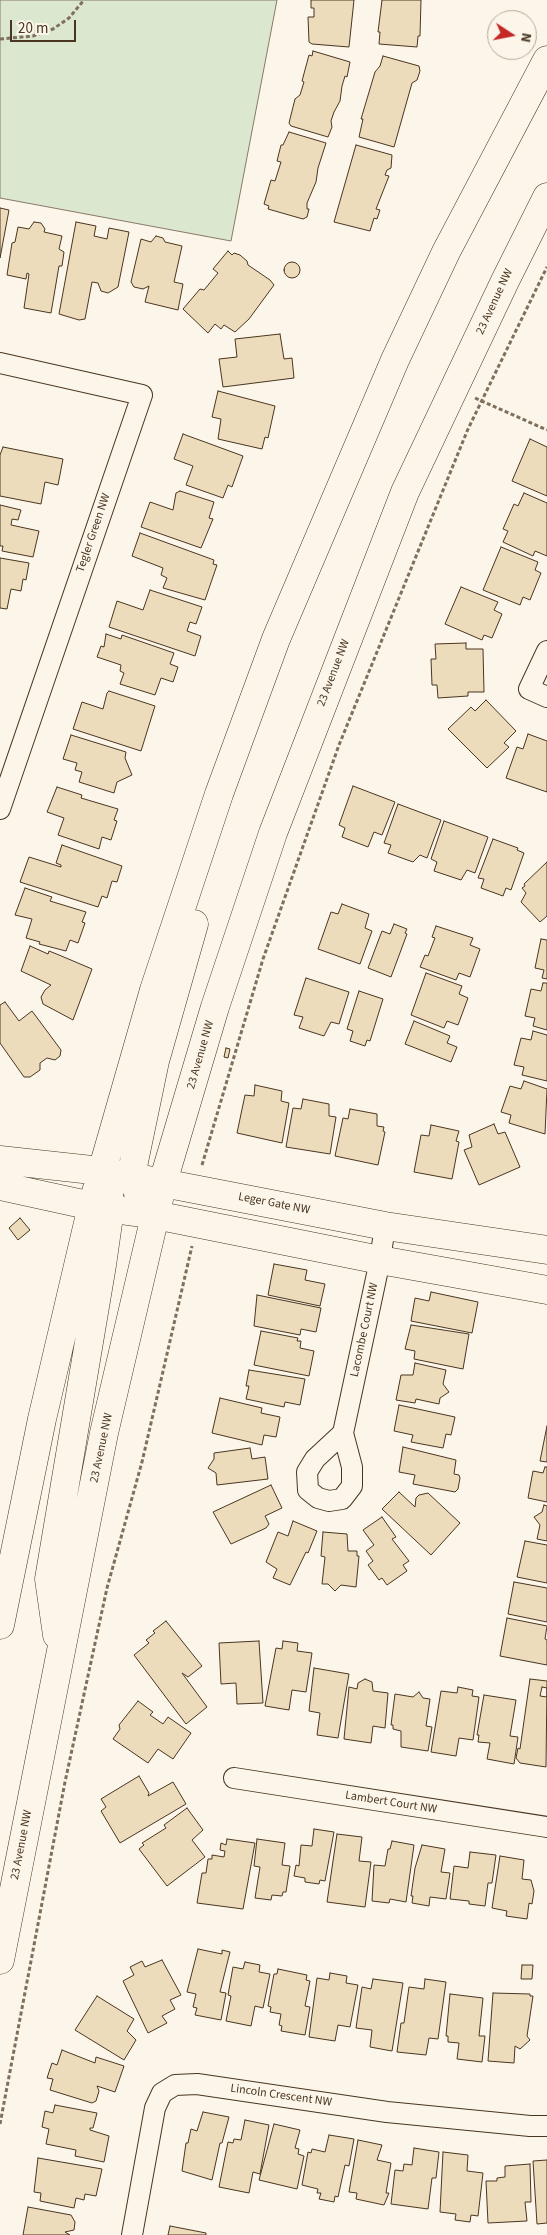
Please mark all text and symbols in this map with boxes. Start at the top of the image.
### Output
scale bar [12,10,79,42]
north arrow [487,10,537,60]
text: 20 m [18,18,48,39]
text: N [515,31,536,44]
street label: 23 Avenue NW [473,267,517,337]
street label: Tegler Green NW [74,492,114,574]
street label: 23 Avenue NW [315,637,353,709]
street label: 23 Avenue NW [184,1019,218,1091]
street label: Leger Gate NW [237,1190,311,1218]
street label: Lacombe Court NW [348,1281,382,1379]
street label: 23 Avenue NW [88,1412,116,1484]
street label: Lambert Court NW [344,1789,438,1817]
street label: 23 Avenue NW [8,1809,36,1881]
street label: Lincoln Crescent NW [229,2082,333,2110]

